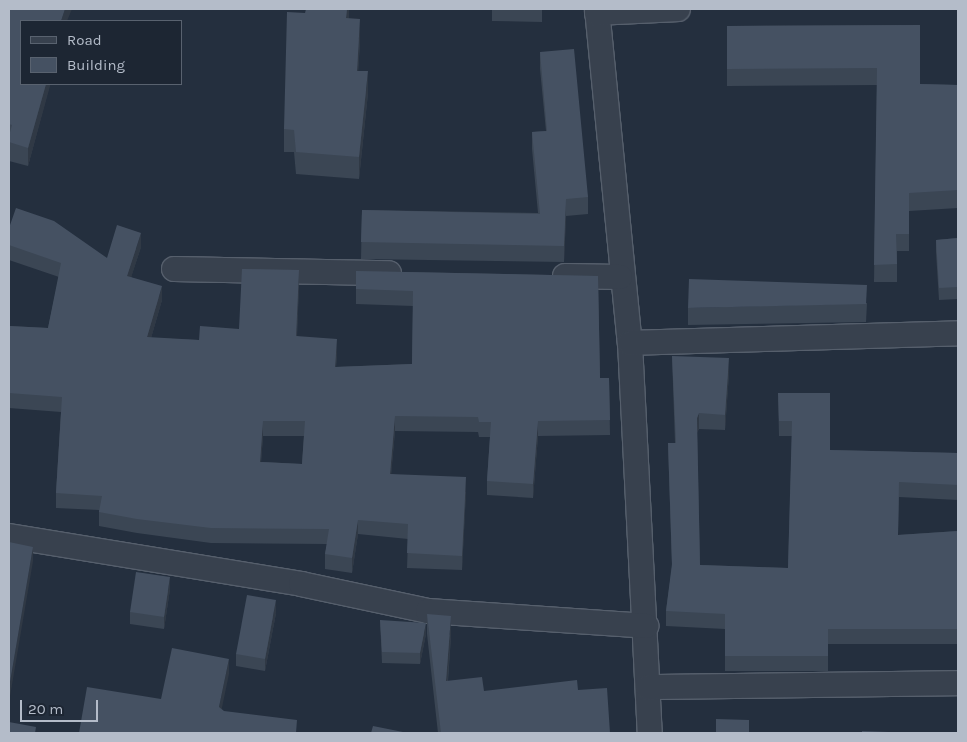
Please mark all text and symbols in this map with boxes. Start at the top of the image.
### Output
legend [20,20,182,85]
text: Road [67,31,102,49]
text: Building [67,56,125,74]
scale bar [22,690,100,722]
text: 20 m [28,700,63,718]

